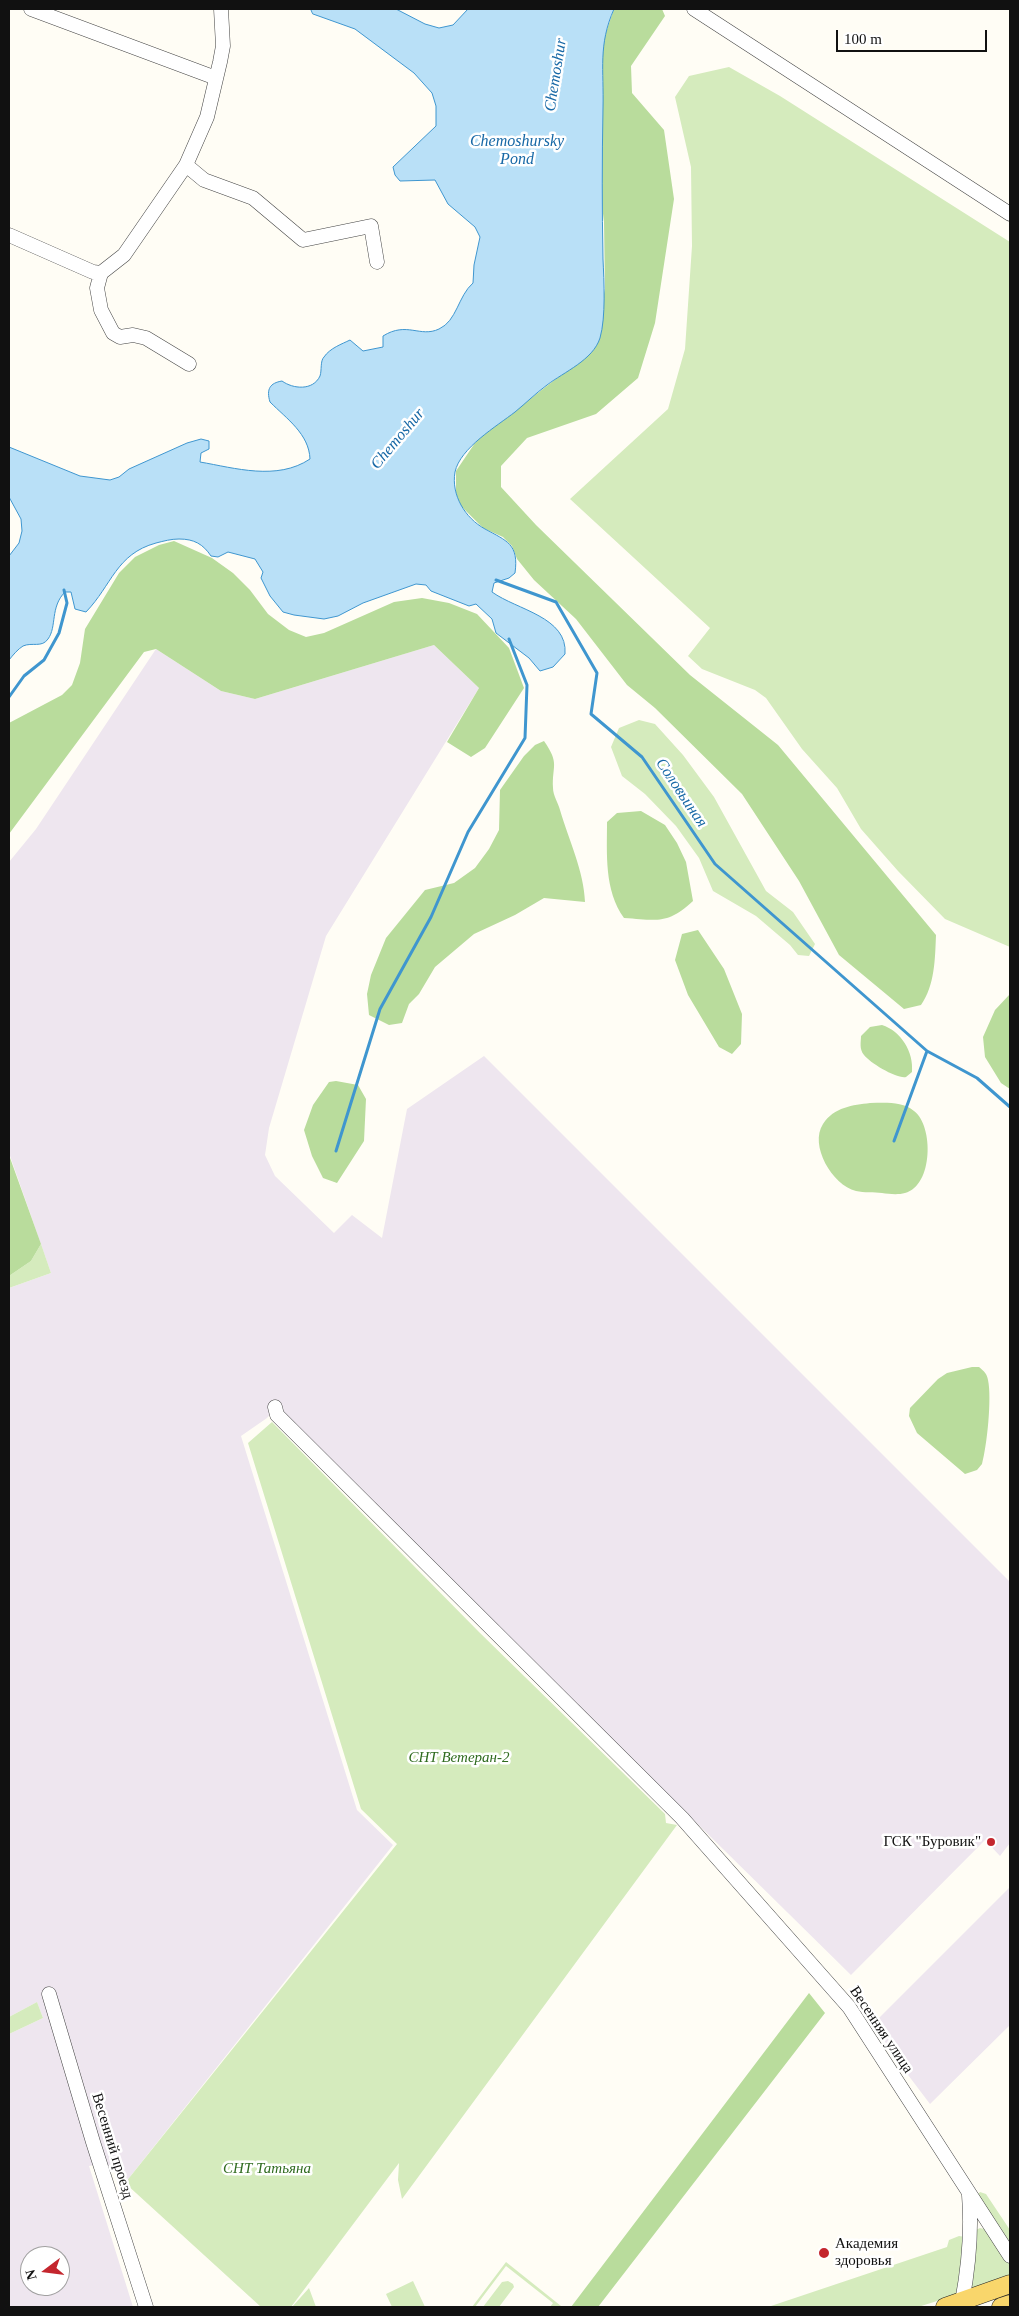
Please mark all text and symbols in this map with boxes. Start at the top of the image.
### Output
scale bar [839,20,990,52]
text: 100 m [844,31,882,47]
water label: Chemoshur [541,37,571,113]
water label: Chemoshursky Pond [470,132,564,170]
water label: Chemoshur [367,405,429,473]
water label: Соловьиная [651,755,711,831]
park label: СНТ Ветеран-2 [409,1749,509,1767]
place label: ГСК "Буровик" [883,1833,981,1851]
marker: ГСК "Буровик" [985,1836,997,1848]
street label: Весенняя улица [845,1983,917,2077]
street label: Весенний проезд [87,2091,137,2201]
park label: СНТ Татьяна [223,2160,311,2178]
place label: Академия здоровья [835,2235,898,2270]
north arrow [20,2246,70,2296]
marker: Академия здоровья [817,2246,831,2260]
text: N [22,2268,40,2282]

